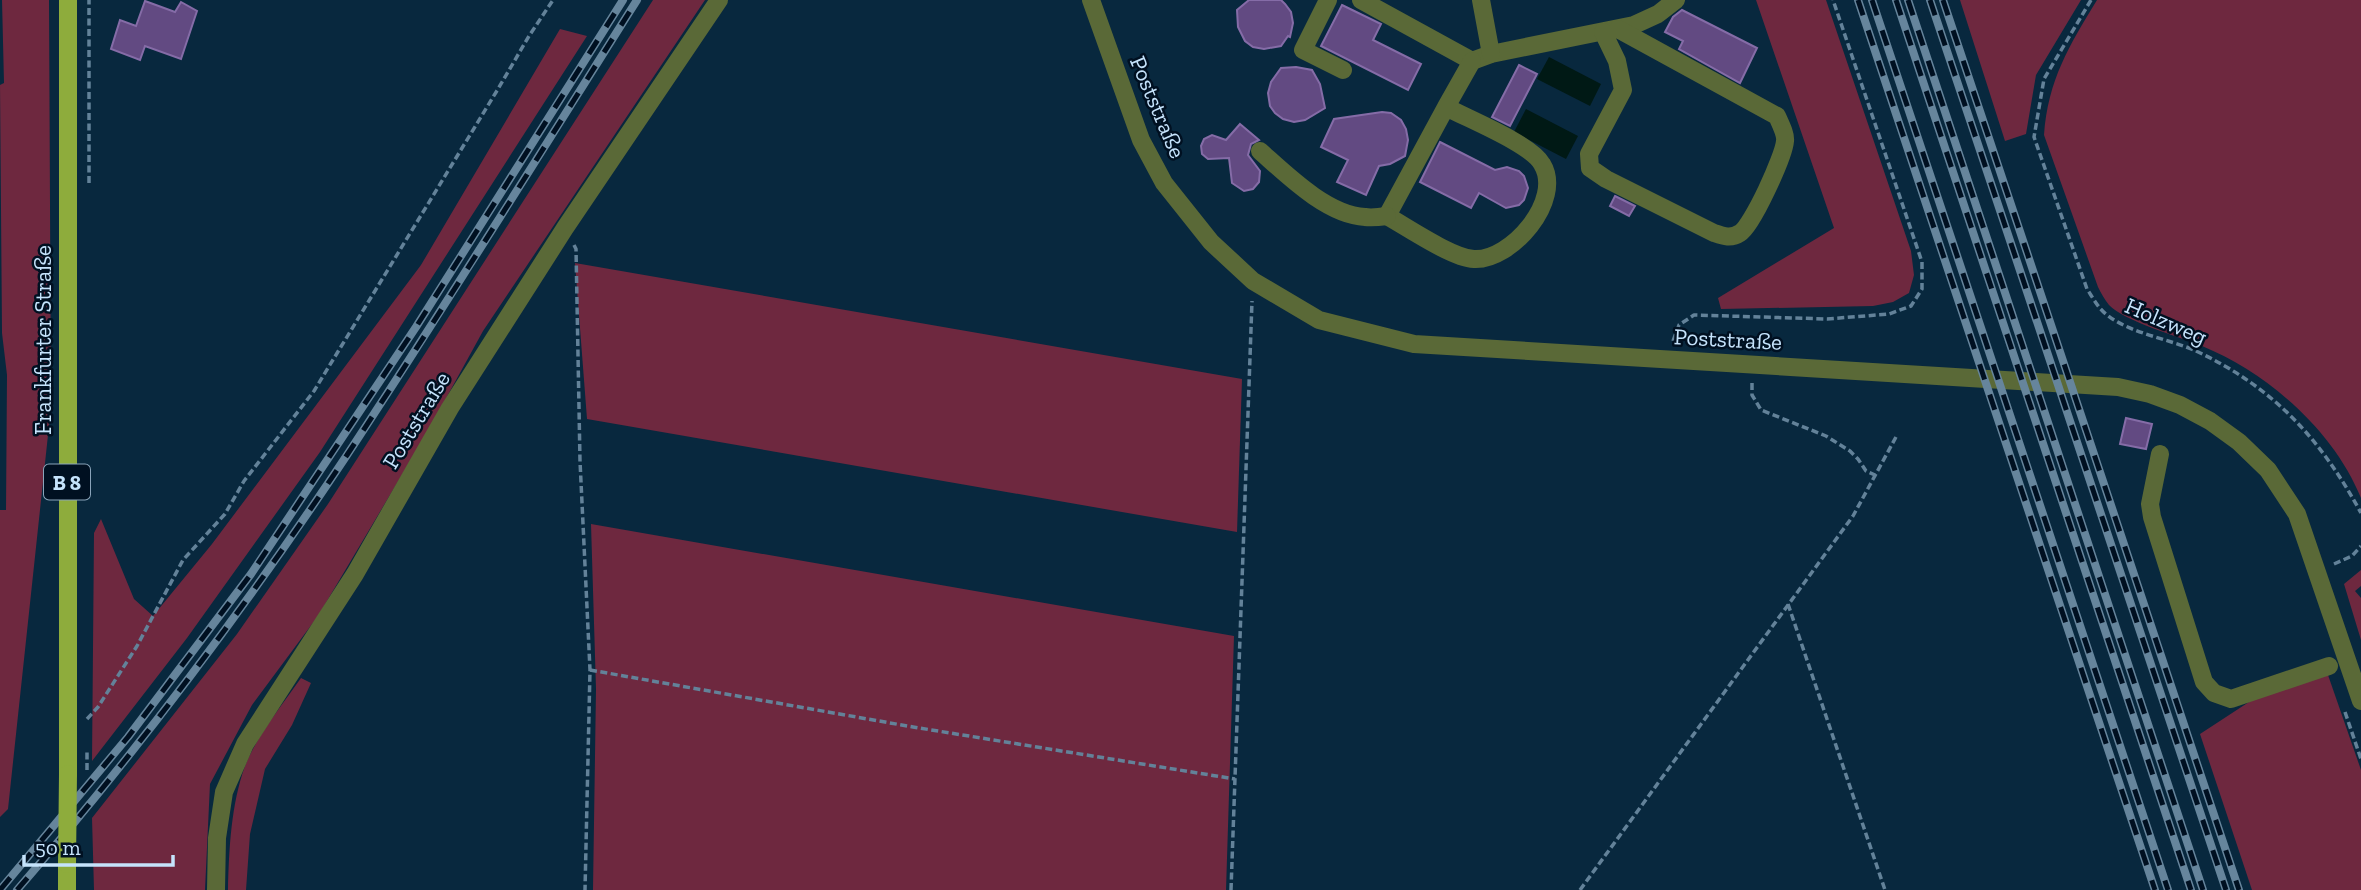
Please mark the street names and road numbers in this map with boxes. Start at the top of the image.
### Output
street label: Poststraße [1124,52,1192,162]
street label: Frankfurter Straße [29,245,57,435]
street label: Holzweg [2121,291,2211,351]
street label: Poststraße [1673,322,1783,356]
street label: Poststraße [376,366,456,474]
road number: B 8 [44,464,90,500]

